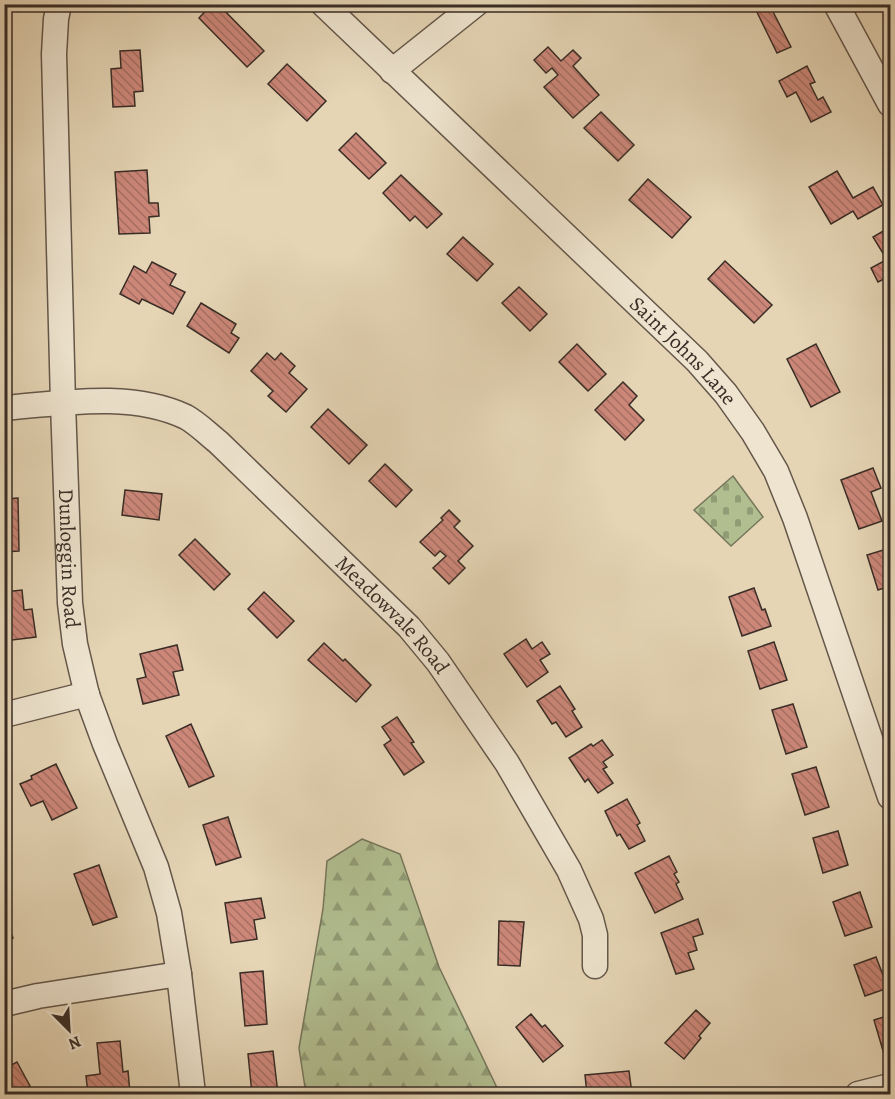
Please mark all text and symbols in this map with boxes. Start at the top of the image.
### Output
street label: Saint Johns Lane [624,290,743,410]
street label: Dunloggin Road [52,488,87,630]
street label: Meadowvale Road [329,549,456,680]
north arrow [39,1000,99,1060]
text: N [65,1030,84,1055]

